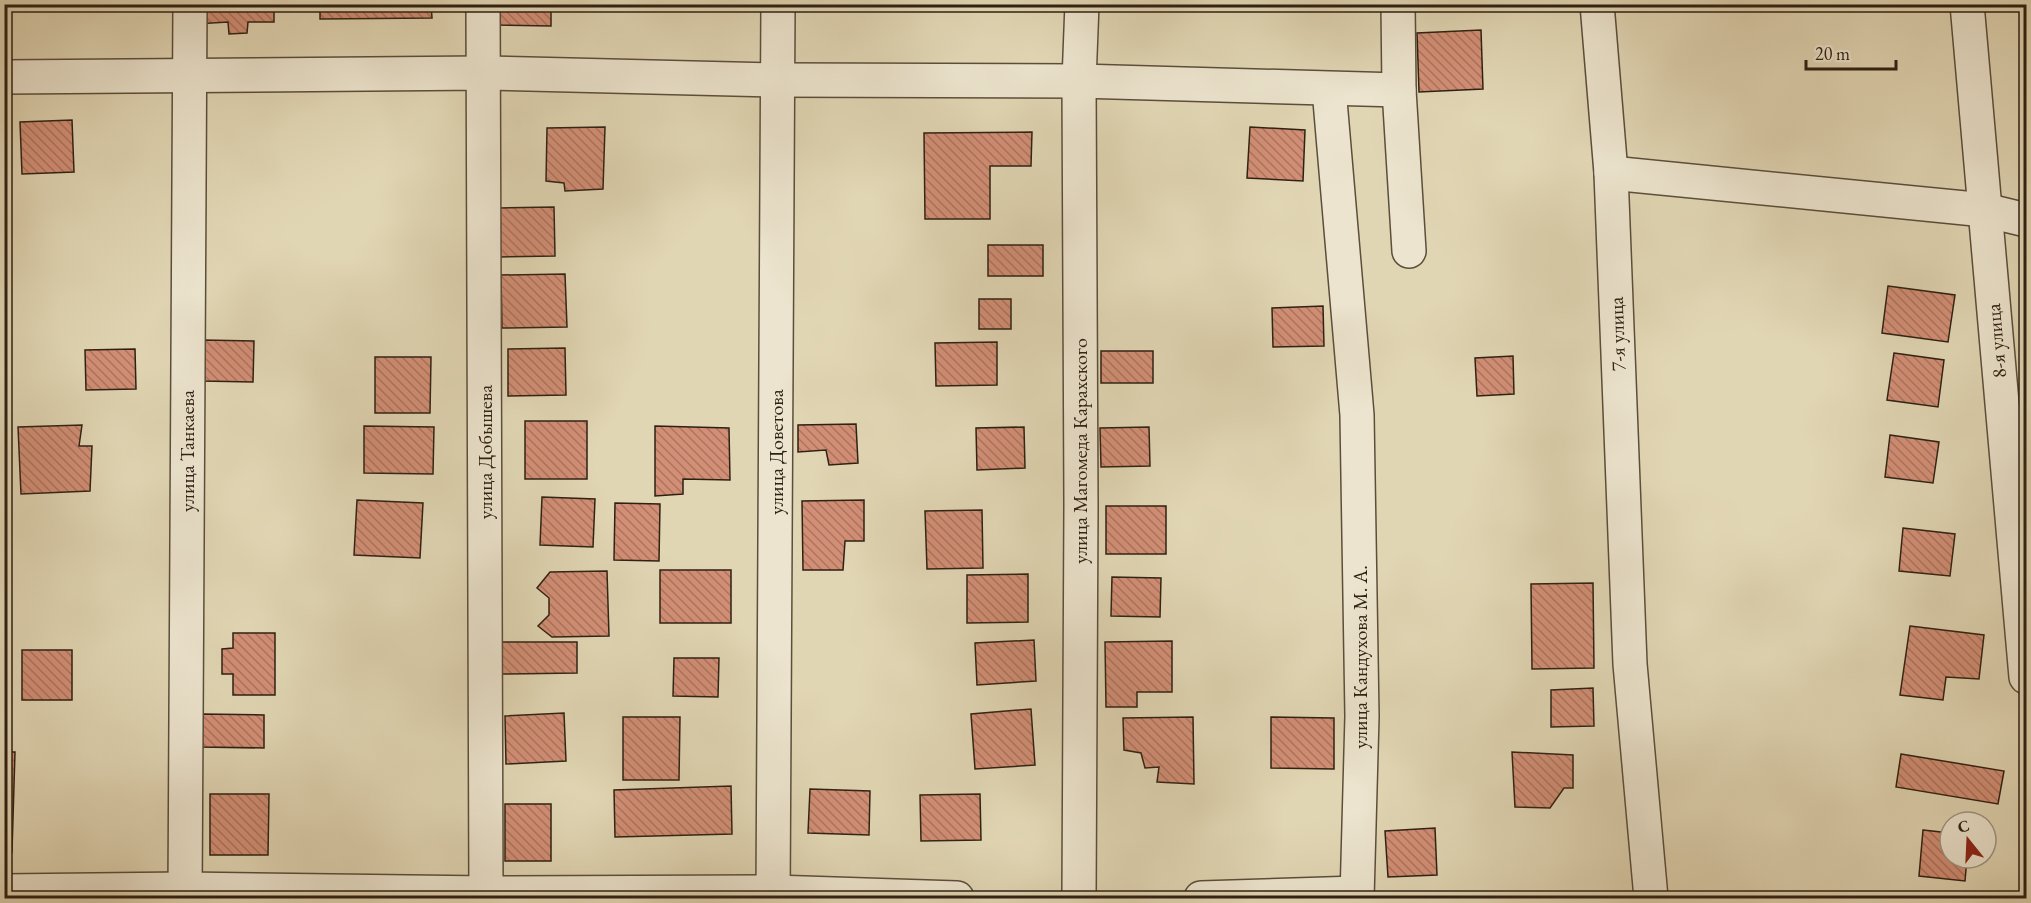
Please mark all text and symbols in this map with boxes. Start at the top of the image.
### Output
scale bar [1806,33,1896,71]
text: 20 m [1815,42,1850,65]
street label: 7-я улица [1603,296,1631,372]
street label: 8-я улица [1980,303,2012,379]
street label: улица Магомеда Карахского [1067,338,1093,564]
street label: улица Добышева [472,385,498,519]
street label: улица Доветова [763,389,789,515]
street label: улица Танкаева [174,390,200,512]
street label: улица Кандухова М. А. [1347,565,1373,749]
north arrow [1938,810,1998,870]
text: С [1955,814,1972,838]

